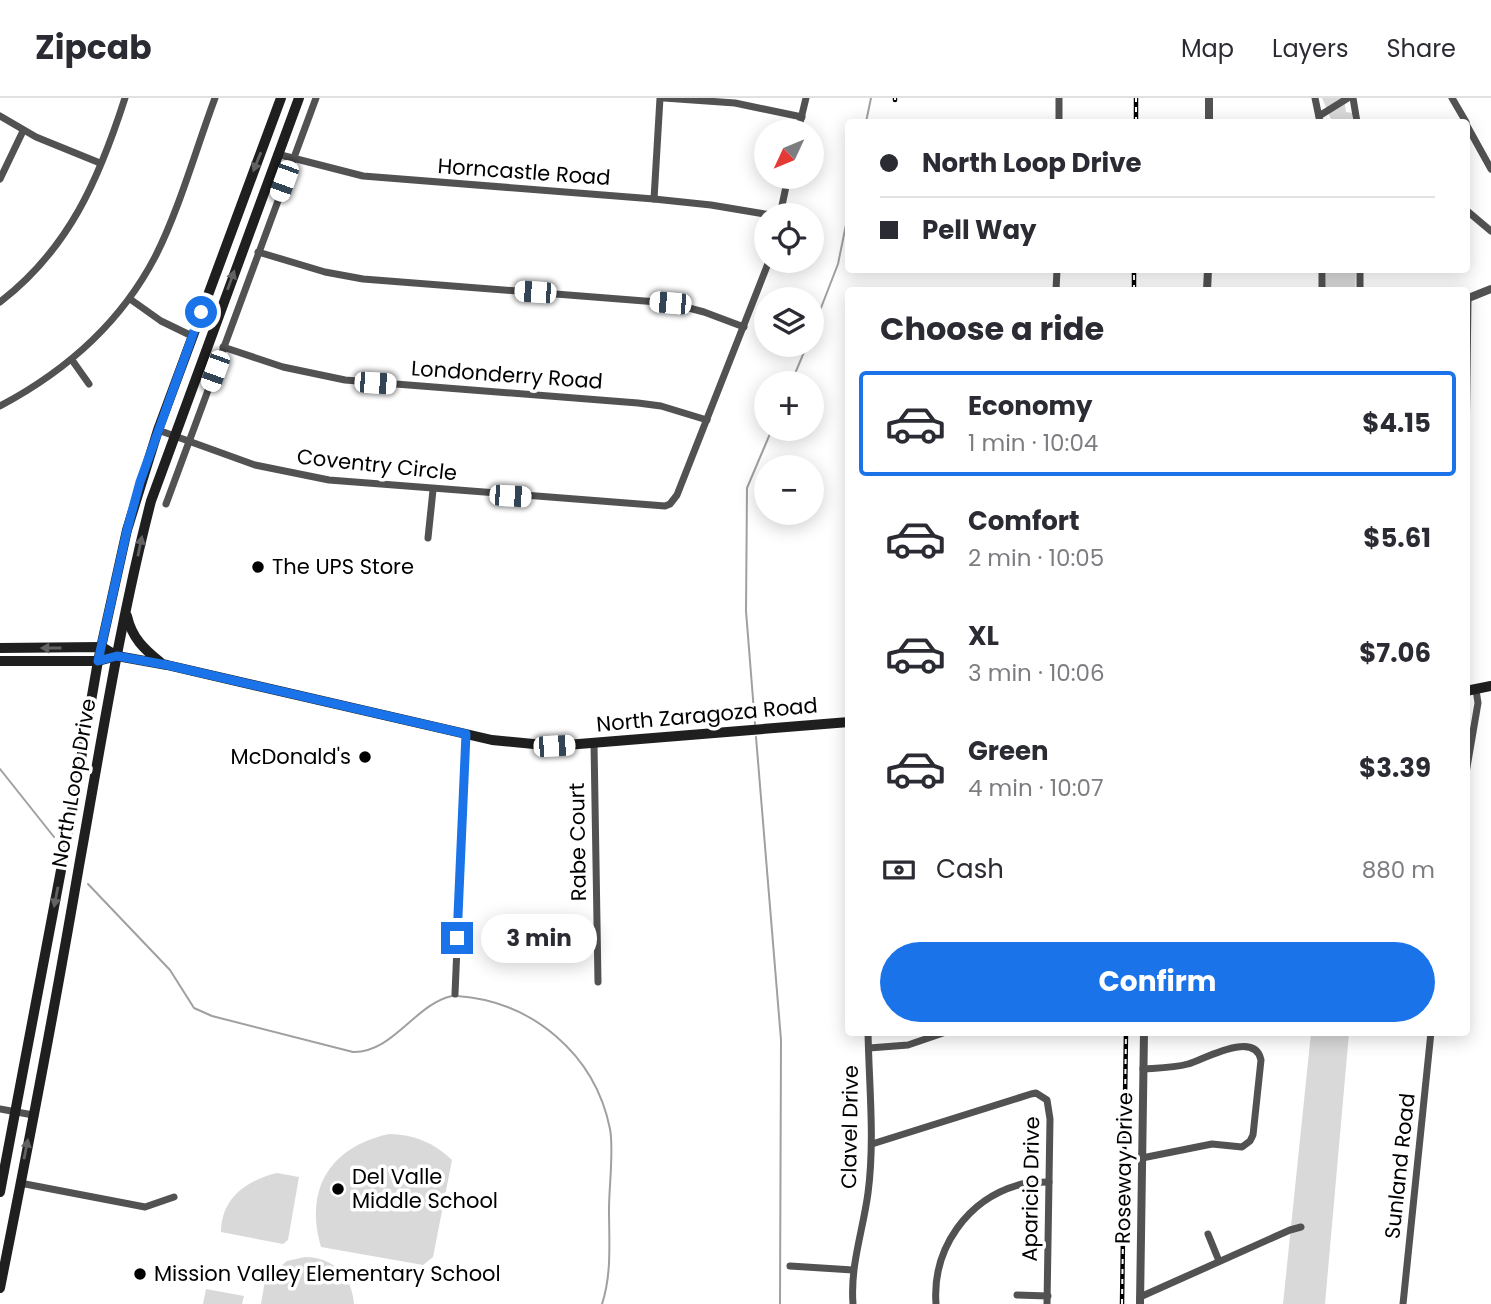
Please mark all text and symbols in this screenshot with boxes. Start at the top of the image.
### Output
text: Zipcab [35,24,152,71]
text: Map [1181,32,1234,65]
text: Layers [1272,32,1348,65]
text: Share [1386,32,1456,65]
north arrow [754,119,824,189]
map controls [754,119,824,525]
text: North Loop Drive [922,145,1142,181]
one-way arrow [251,151,262,172]
street label: Horncastle Road [437,151,611,192]
car [267,158,302,204]
button: locate [754,203,824,273]
text: Pell Way [922,212,1037,248]
one-way arrow [226,270,237,291]
car [514,280,557,304]
button: layers [754,287,824,357]
car [649,291,692,315]
route start [185,296,217,328]
text: Choose a ride [880,306,1104,351]
car [198,348,233,394]
street label: Londonderry Road [410,353,604,396]
car [354,371,397,395]
button: + [754,371,824,441]
text: Economy [968,388,1092,424]
icon: car [884,392,947,455]
text: $4.15 [1362,405,1431,441]
text: 1 min · 10:04 [968,427,1098,459]
street label: Coventry Circle [296,442,459,487]
button: − [754,455,824,525]
car [489,484,532,508]
text: Comfort [968,503,1080,539]
icon: car [884,507,947,570]
text: $5.61 [1363,520,1431,556]
one-way arrow [134,535,145,557]
text: 2 min · 10:05 [968,542,1104,574]
place label: The UPS Store [272,552,414,581]
marker: The UPS Store [250,559,266,575]
text: XL [968,618,999,654]
icon: car [884,622,947,685]
text: $7.06 [1359,635,1431,671]
one-way arrow [40,642,62,654]
text: 3 min · 10:06 [968,657,1105,689]
street label: North Zaragoza Road [595,690,819,739]
street label: North Loop Drive [44,696,103,870]
text: Green [968,733,1049,769]
car [533,734,576,758]
icon: car [884,737,947,800]
place label: McDonald's [231,742,351,771]
marker: McDonald's [357,749,373,765]
text: $3.39 [1359,750,1431,786]
text: 4 min · 10:07 [968,772,1104,804]
street label: Rabe Court [562,783,593,901]
icon: cash [880,851,918,889]
text: Cash [936,851,1004,887]
text: 880 m [1362,854,1435,886]
one-way arrow [50,886,61,908]
callout: 3 min [482,914,597,962]
route end [441,922,473,954]
text: 3 min [506,922,572,954]
button: Confirm [880,942,1435,1022]
street label: Clavel Drive [834,1065,865,1189]
street label: Roseway Drive [1108,1092,1139,1244]
street label: Sunland Road [1377,1092,1422,1240]
street label: Aparicio Drive [1015,1116,1046,1262]
one-way arrow [21,1138,32,1160]
place label: Del Valle Middle School [352,1162,498,1215]
marker: Del Valle Middle School [330,1181,346,1197]
place label: Mission Valley Elementary School [154,1259,501,1288]
marker: Mission Valley Elementary School [132,1266,148,1282]

